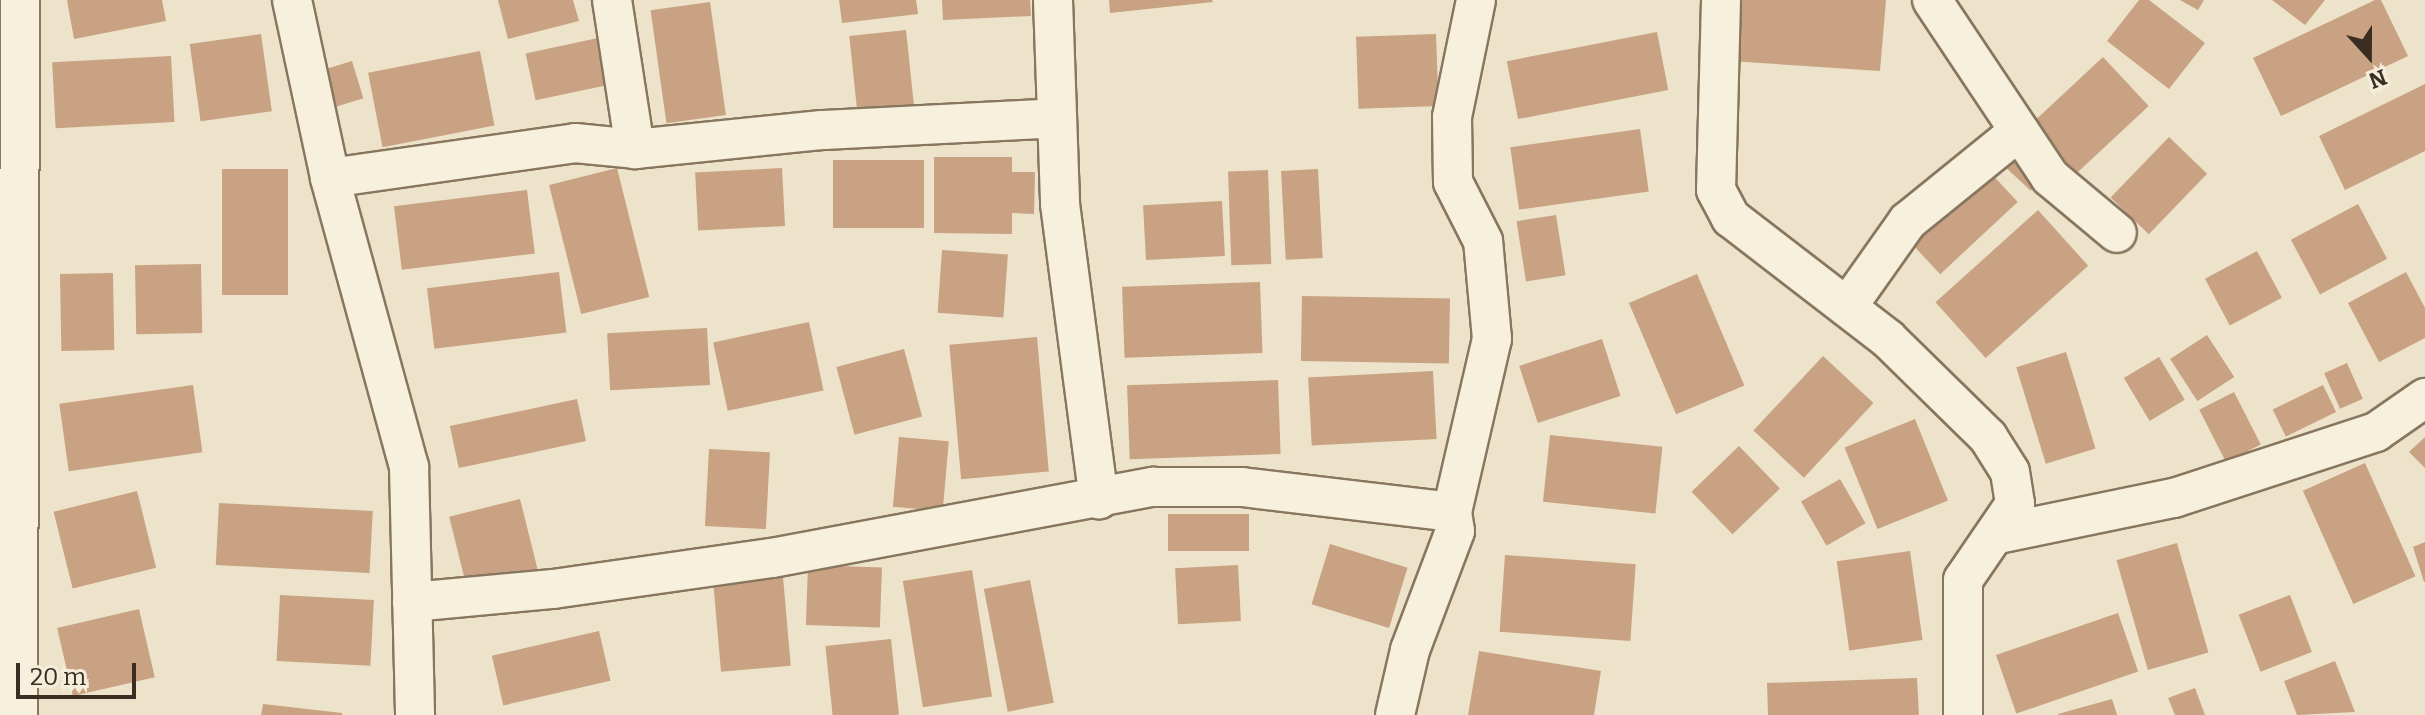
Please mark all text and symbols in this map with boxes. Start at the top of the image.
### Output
north arrow [2329,16,2409,96]
text: N [2365,63,2391,95]
scale bar [20,647,140,697]
text: 20 m [30,663,86,691]

